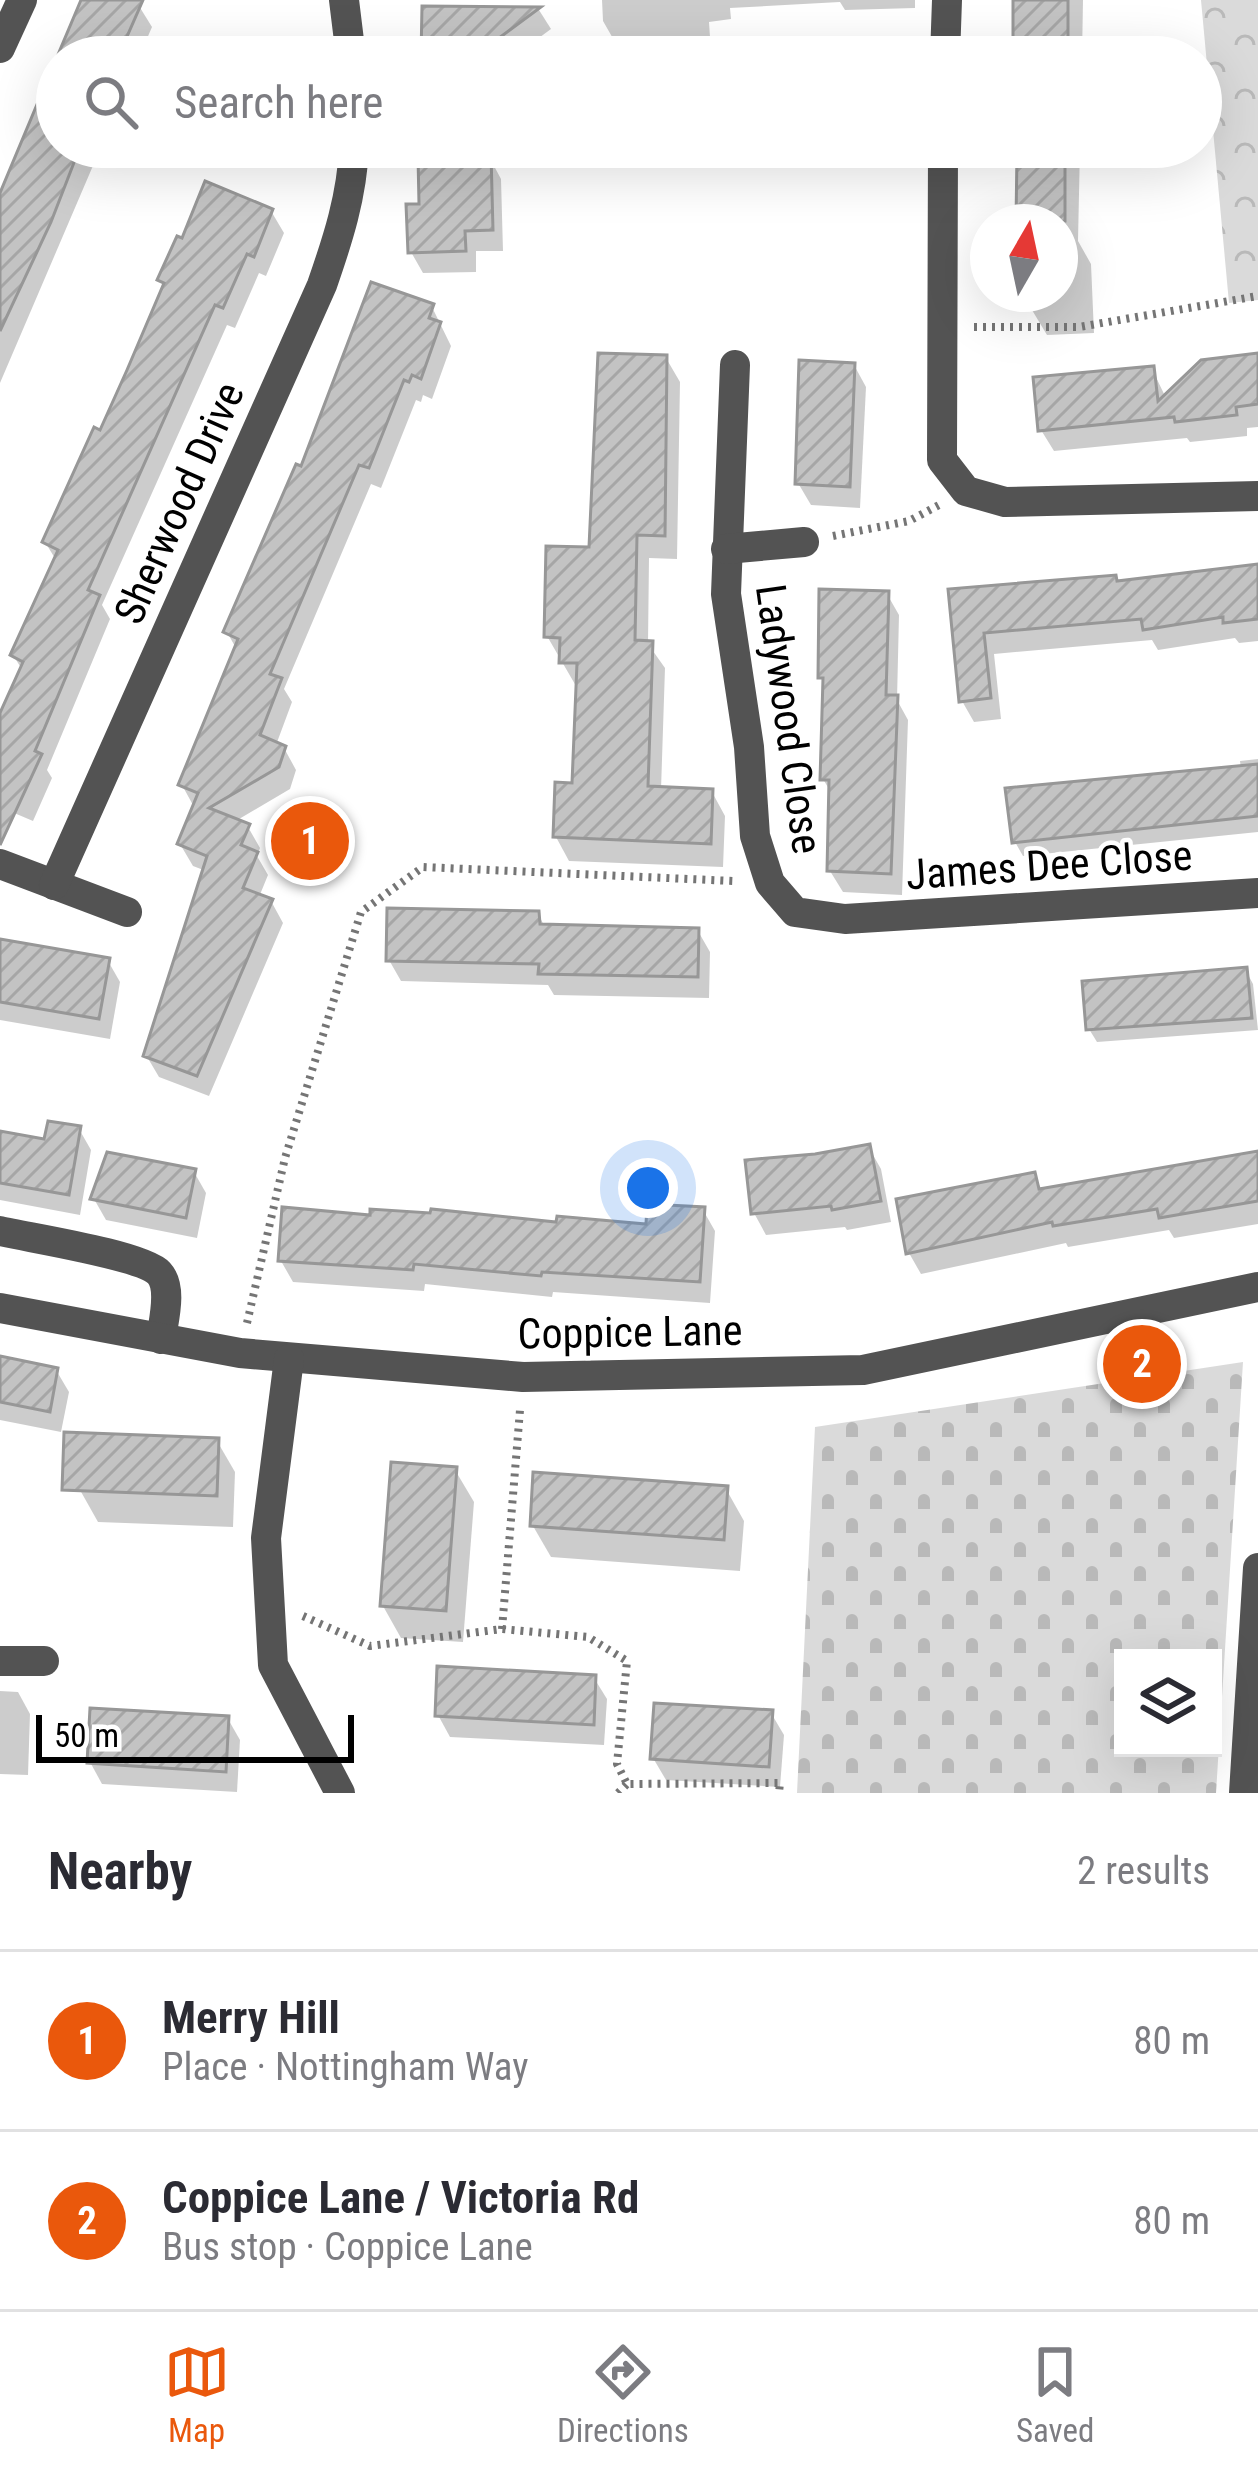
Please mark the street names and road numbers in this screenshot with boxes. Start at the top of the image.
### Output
street label: Sherwood Drive [104,375,254,631]
street label: Ladywood Close [746,581,832,857]
street label: James Dee Close [904,831,1194,899]
street label: Coppice Lane [517,1306,743,1358]

